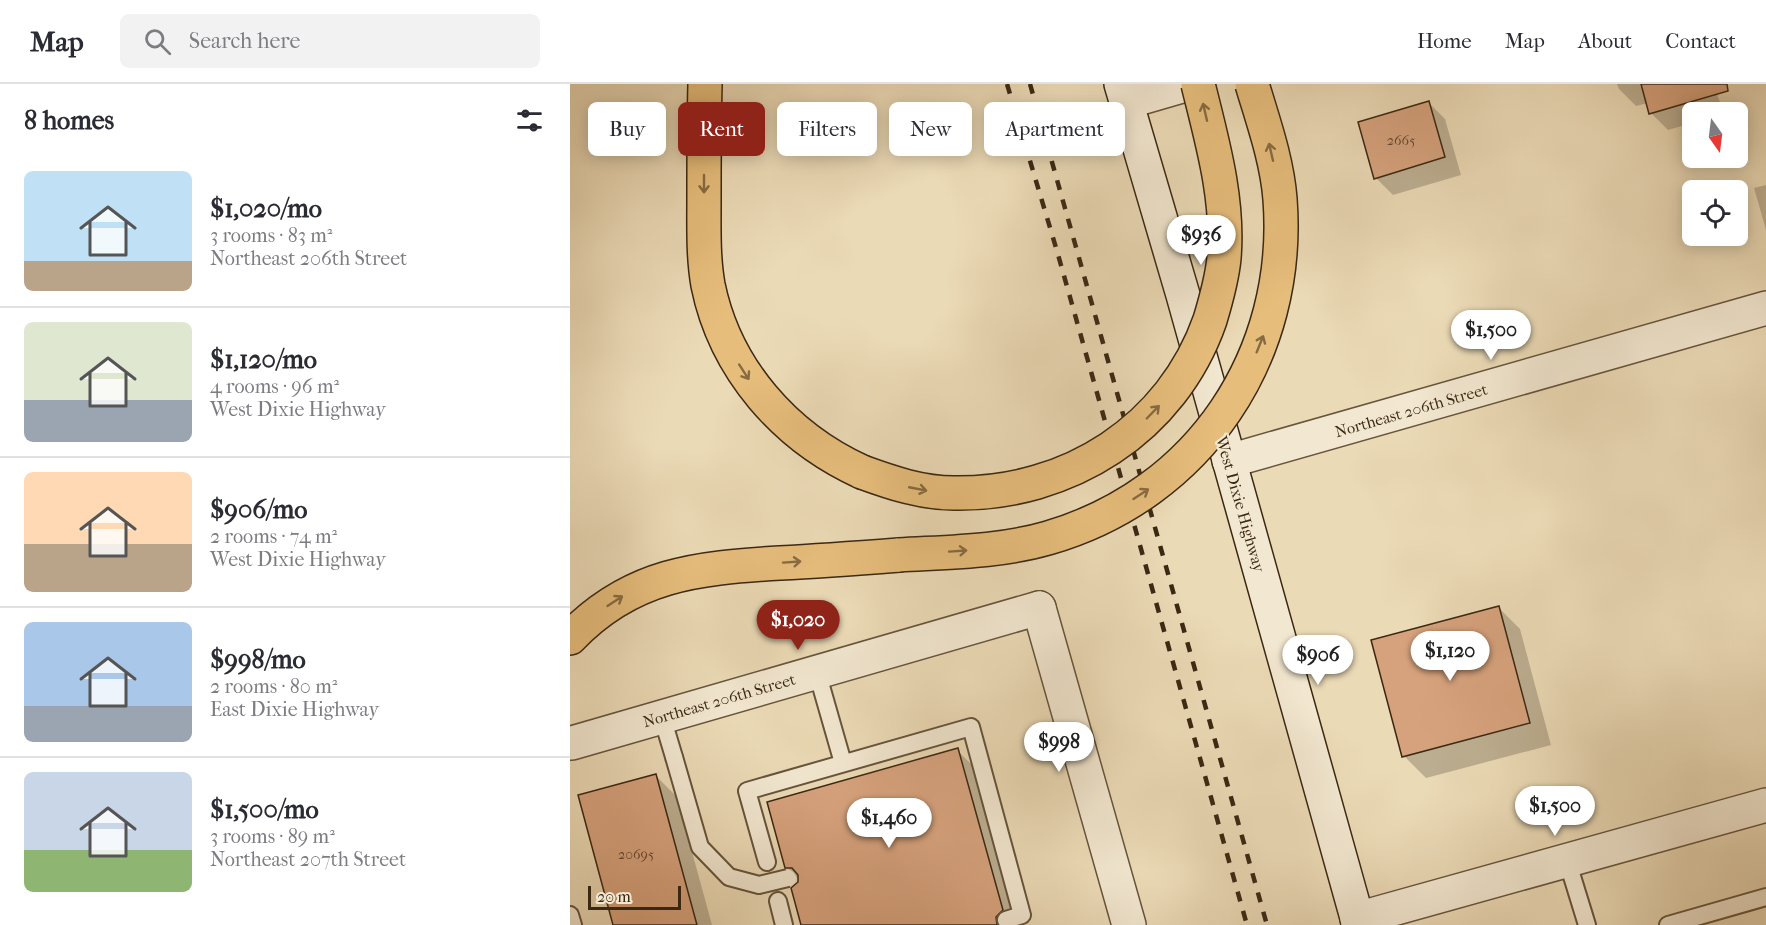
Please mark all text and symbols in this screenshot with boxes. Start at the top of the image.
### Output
search box [120,14,540,68]
text: Map [30,25,84,58]
icon: search [141,25,174,58]
text: Search here [189,28,300,54]
text: Home [1417,29,1472,53]
text: Map [1505,29,1545,53]
text: About [1578,29,1632,53]
text: Contact [1665,29,1736,53]
chip: Buy [588,102,666,156]
chip: Rent [678,102,765,156]
chip: Filters [777,102,877,156]
chip: New [889,102,972,156]
chip: Apartment [984,102,1125,156]
north arrow [1682,102,1748,168]
map controls [1682,102,1748,246]
one-way arrow [1199,103,1210,122]
icon: filters [513,104,546,137]
text: 8 homes [24,105,114,136]
house number: 2665 [1387,132,1415,149]
one-way arrow [1265,143,1277,162]
one-way arrow [698,174,710,194]
button: locate [1682,180,1748,246]
text: $1,020/mo [210,193,322,224]
icon: home [72,195,144,267]
pin: $936 [1165,215,1237,266]
text: $936 [1181,223,1221,246]
text: 3 rooms · 83 m² [210,224,333,247]
text: Northeast 206th Street [210,247,407,270]
pin: $1,500 [1442,310,1540,361]
text: $1,500 [1465,318,1517,341]
one-way arrow [1255,335,1266,353]
text: $1,120/mo [210,344,317,375]
icon: home [72,346,144,418]
one-way arrow [738,363,750,379]
text: 4 rooms · 96 m² [210,375,339,398]
street label: Northeast 206th Street [1333,380,1490,441]
text: West Dixie Highway [210,398,386,421]
one-way arrow [1146,405,1160,420]
street label: West Dixie Highway [1212,433,1269,575]
one-way arrow [908,484,927,495]
one-way arrow [1133,488,1150,501]
text: $906/mo [210,494,307,525]
icon: home [72,496,144,568]
text: 2 rooms · 74 m² [210,525,337,548]
one-way arrow [947,546,967,557]
text: West Dixie Highway [210,548,386,571]
one-way arrow [782,557,802,568]
one-way arrow [607,595,623,607]
pin: $1,020 [749,600,847,651]
text: $1,020 [771,608,825,631]
pin: $1,120 [1401,631,1499,682]
pin: $906 [1282,635,1354,686]
text: $1,120 [1425,639,1475,662]
text: $906 [1296,643,1340,666]
text: $998/mo [210,644,306,675]
icon: home [72,646,144,718]
street label: Northeast 206th Street [641,670,798,731]
text: 2 rooms · 80 m² [210,675,337,698]
text: East Dixie Highway [210,698,379,721]
pin: $998 [1023,722,1095,773]
text: $998 [1038,730,1080,753]
pin: $1,500 [1506,786,1604,837]
text: $1,500/mo [210,794,319,825]
text: $1,500 [1529,794,1581,817]
icon: home [72,796,144,868]
pin: $1,460 [840,798,938,849]
text: $1,460 [861,806,917,829]
text: 3 rooms · 89 m² [210,825,335,848]
house number: 20695 [618,846,654,863]
text: Northeast 207th Street [210,848,406,871]
scale bar [588,883,681,910]
text: 20 m [597,887,631,906]

